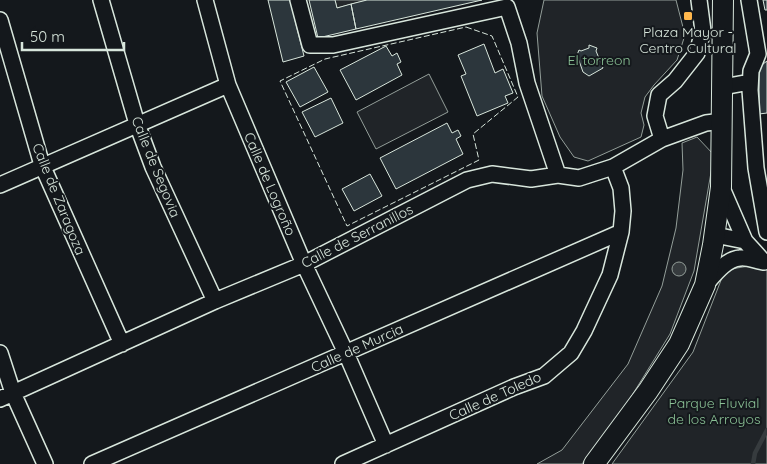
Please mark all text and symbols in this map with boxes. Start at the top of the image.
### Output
marker: Plaza Mayor - Centro Cultural [682,10,694,22]
scale bar [22,20,125,52]
place label: Plaza Mayor - Centro Cultural [639,23,737,57]
text: 50 m [30,27,65,46]
park label: El torreon [567,51,631,69]
street label: Calle de Segovia [128,114,184,220]
street label: Calle de Logroño [240,130,300,238]
street label: Calle de Zaragoza [28,140,90,258]
street label: Calle de Serranillos [298,200,416,272]
street label: Calle de Murcia [308,320,406,376]
street label: Calle de Toledo [446,368,544,424]
park label: Parque Fluvial de los Arroyos [667,394,761,428]

